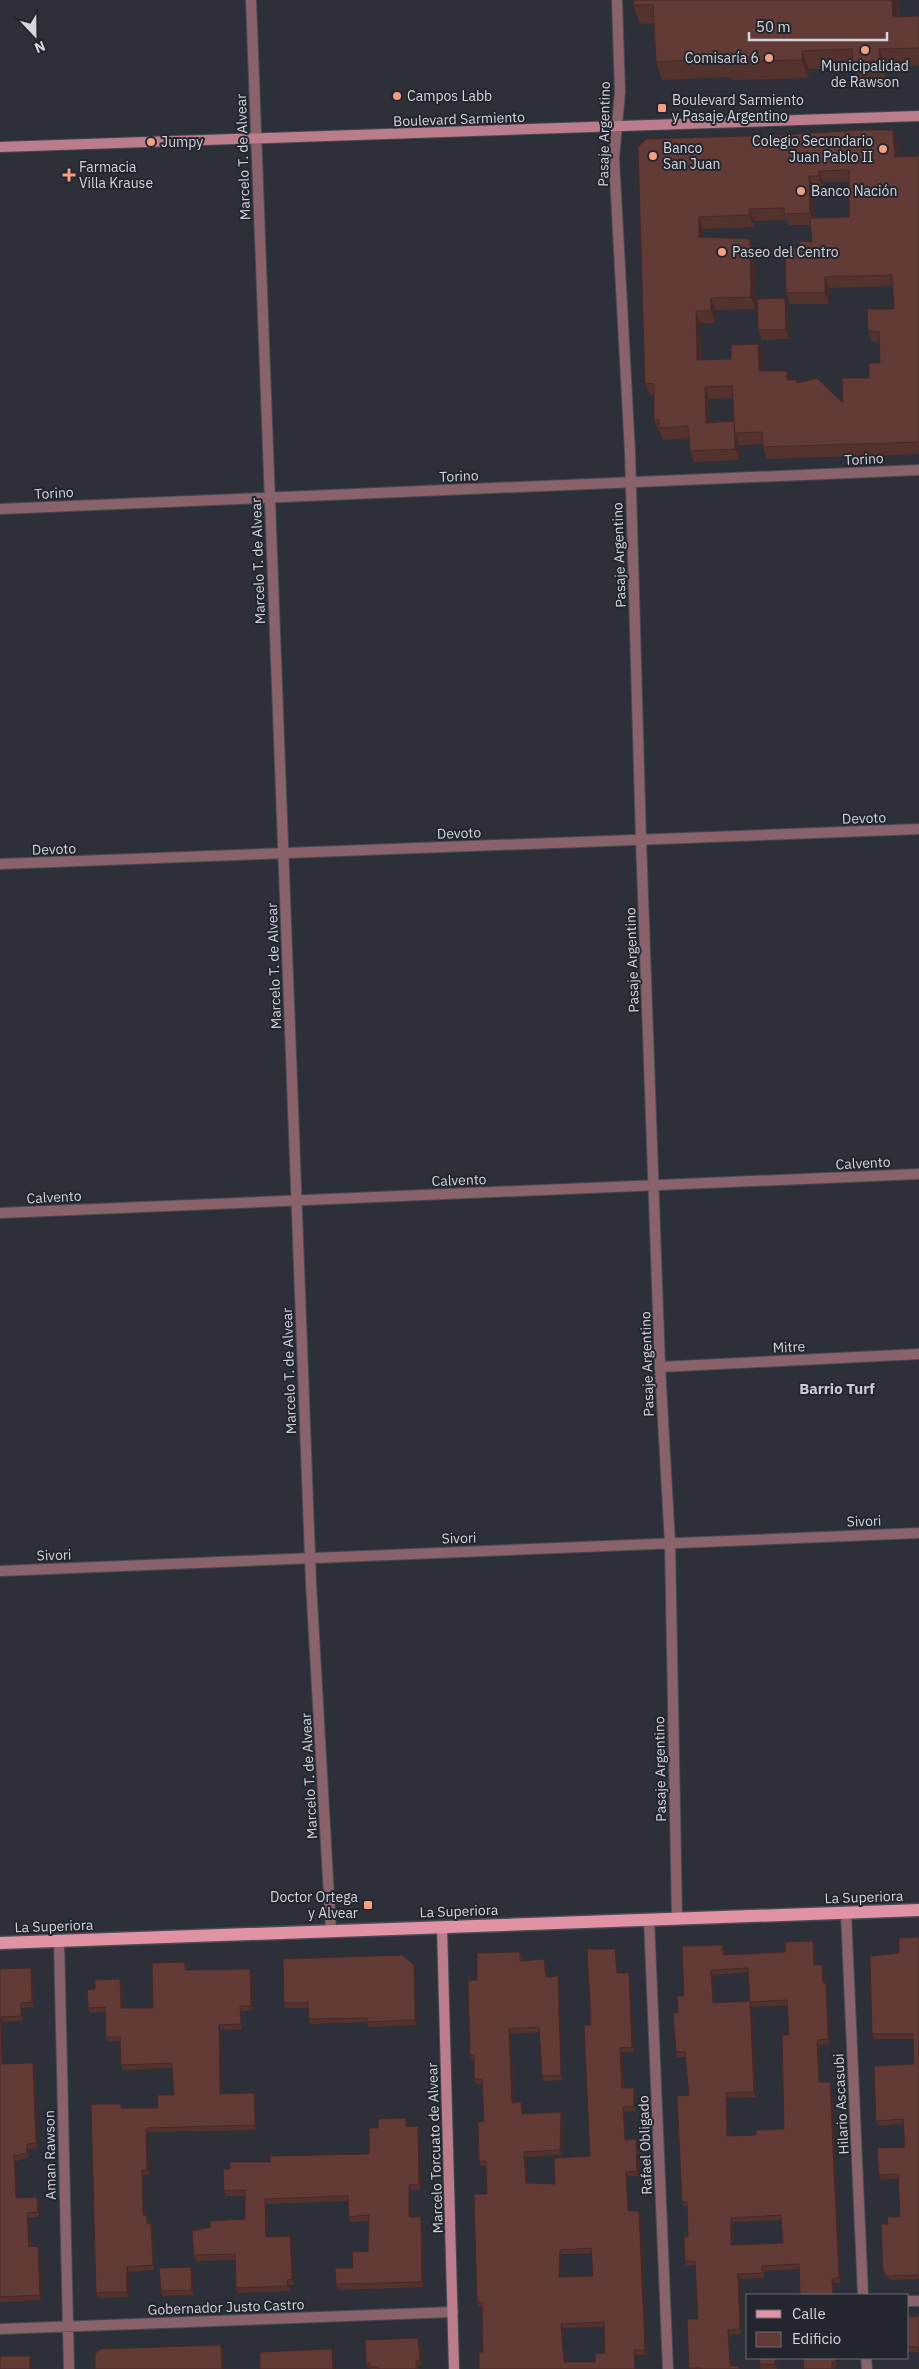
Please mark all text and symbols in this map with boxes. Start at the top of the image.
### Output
north arrow [10,10,60,60]
scale bar [749,10,886,42]
text: 50 m [756,17,791,36]
text: N [32,37,48,57]
marker: Municipalidad de Rawson [859,44,871,56]
place label: Comisaría 6 [685,49,759,67]
marker: Comisaría 6 [763,52,775,64]
place label: Municipalidad de Rawson [821,57,909,91]
street label: Pasaje Argentino [594,81,614,187]
place label: Campos Labb [407,87,492,105]
marker: Campos Labb [391,90,403,102]
place label: Boulevard Sarmiento y Pasaje Argentino [672,91,804,125]
street label: Marcelo T. de Alvear [232,94,254,220]
marker: Boulevard Sarmiento y Pasaje Argentino [656,102,668,114]
street label: Boulevard Sarmiento [393,108,525,130]
place label: Colegio Secundario Juan Pablo II [752,132,873,166]
place label: Jumpy [161,133,203,151]
marker: Jumpy [145,136,157,148]
place label: Banco San Juan [663,139,720,173]
marker: Colegio Secundario Juan Pablo II [877,143,889,155]
marker: Banco San Juan [647,150,659,162]
place label: Farmacia Villa Krause [79,158,153,192]
marker: Farmacia Villa Krause [63,169,75,181]
place label: Banco Nación [811,182,897,200]
marker: Banco Nación [795,185,807,197]
place label: Paseo del Centro [732,243,839,261]
marker: Paseo del Centro [716,246,728,258]
street label: Torino [844,449,884,469]
street label: Torino [439,466,479,486]
street label: Torino [34,483,74,503]
street label: Marcelo T. de Alvear [247,498,269,624]
street label: Pasaje Argentino [608,502,630,608]
street label: Devoto [842,808,887,828]
street label: Devoto [437,823,482,843]
street label: Devoto [32,839,77,859]
street label: Marcelo T. de Alvear [263,903,285,1029]
street label: Pasaje Argentino [621,907,643,1013]
street label: Calvento [835,1153,891,1173]
street label: Calvento [431,1170,487,1190]
street label: Calvento [26,1187,82,1207]
street label: Marcelo T. de Alvear [278,1308,300,1434]
street label: Pasaje Argentino [636,1311,658,1417]
street label: Mitre [772,1337,806,1357]
district label: Barrio Turf [799,1379,875,1398]
street label: Sivori [846,1511,882,1531]
street label: Sivori [441,1528,477,1548]
street label: Sivori [36,1545,72,1565]
street label: Marcelo T. de Alvear [297,1712,321,1840]
street label: Pasaje Argentino [650,1716,670,1822]
street label: La Superiora [824,1887,904,1907]
place label: Doctor Ortega y Alvear [270,1888,359,1922]
marker: Doctor Ortega y Alvear [362,1899,374,1911]
street label: La Superiora [419,1901,499,1921]
street label: La Superiora [14,1916,94,1936]
street label: Hilario Ascasubi [829,2053,853,2155]
street label: Marcelo Torcuato de Alvear [423,2062,447,2234]
street label: Rafael Obligado [634,2095,656,2195]
street label: Aman Rawson [40,2110,60,2200]
legend [746,2294,909,2359]
street label: Gobernador Justo Castro [147,2295,305,2319]
text: Calle [792,2304,826,2323]
text: Edificio [792,2329,841,2348]

